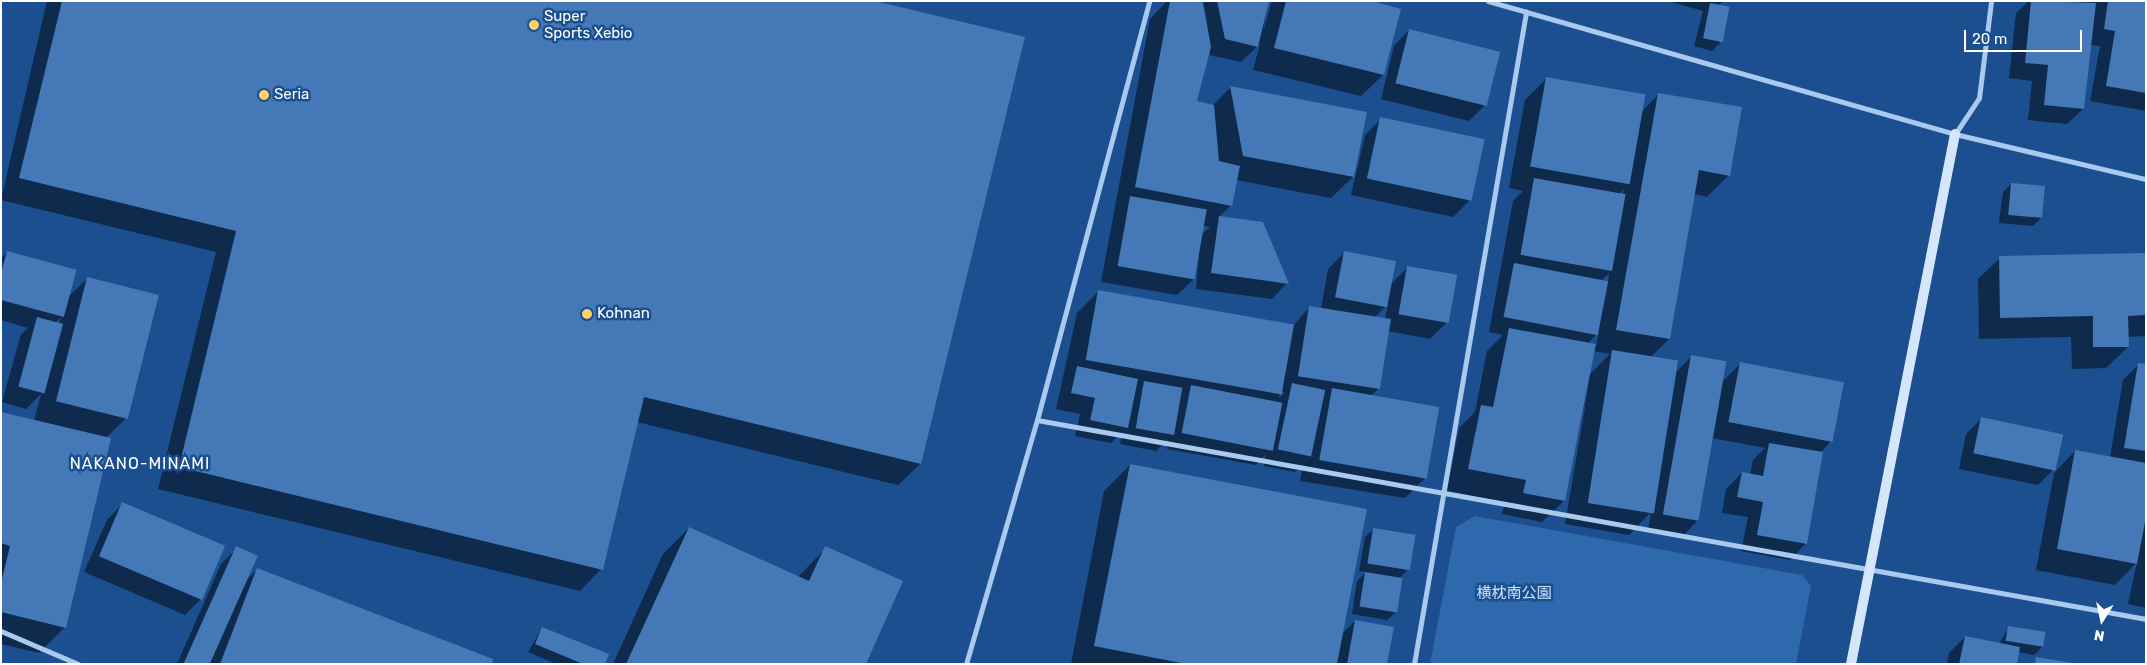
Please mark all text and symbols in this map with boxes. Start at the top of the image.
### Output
place label: Super Sports Xebio [544,7,632,42]
marker: Super Sports Xebio [528,19,540,31]
scale bar [1967,20,2084,52]
text: 20 m [1972,30,2007,48]
place label: Seria [274,86,309,104]
marker: Seria [258,89,270,101]
place label: Kohnan [597,305,650,323]
marker: Kohnan [581,308,593,320]
district label: NAKANO-MINAMI [68,454,212,474]
park label: 横枕南公園 [1477,585,1551,603]
north arrow [2077,595,2127,645]
text: N [2093,626,2106,645]

